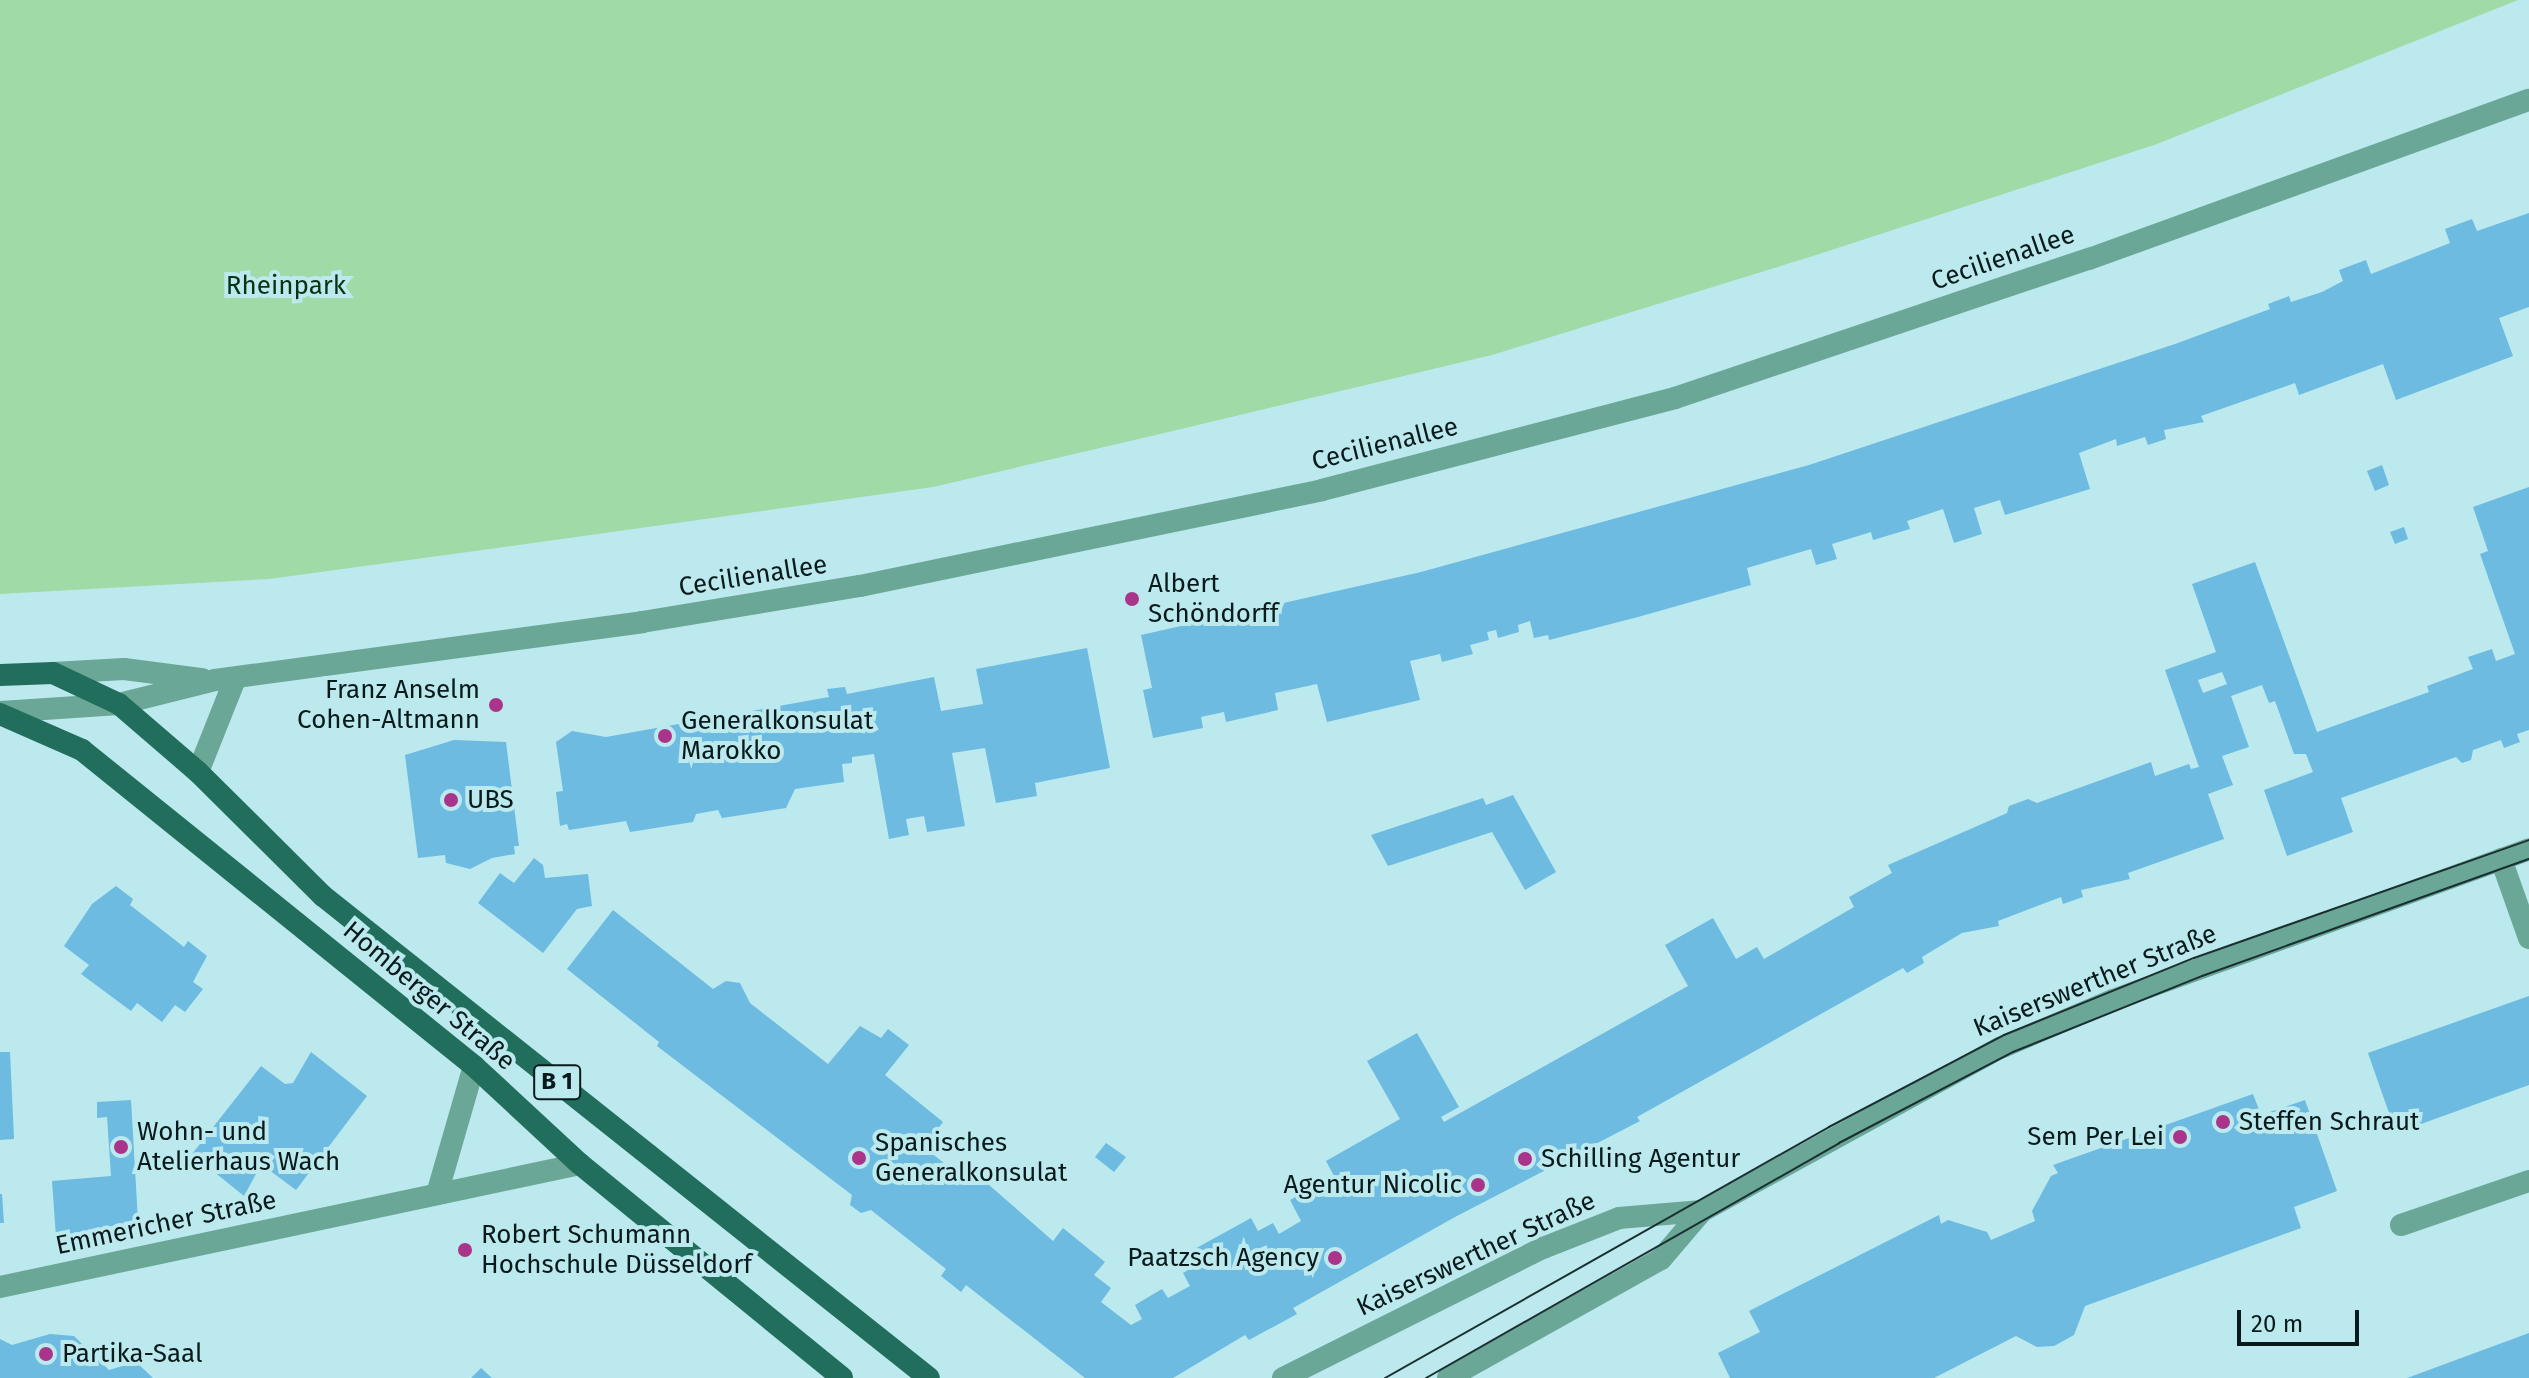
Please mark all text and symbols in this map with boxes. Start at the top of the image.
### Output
street label: Cecilienallee [1927,219,2079,297]
park label: Rheinpark [226,270,346,302]
street label: Cecilienallee [1309,411,1461,477]
street label: Cecilienallee [677,549,829,603]
place label: Albert Schöndorff [1148,568,1278,630]
marker: Albert Schöndorff [1123,590,1141,608]
place label: Franz Anselm Cohen-Altmann [297,674,480,736]
marker: Franz Anselm Cohen-Altmann [487,696,505,714]
place label: Generalkonsulat Marokko [681,705,873,766]
marker: Generalkonsulat Marokko [656,727,674,745]
place label: UBS [467,784,514,816]
marker: UBS [442,791,460,809]
street label: Homberger Straße [337,915,521,1077]
street label: Kaiserswerther Straße [1969,918,2221,1044]
road number: B 1 [533,1062,581,1102]
place label: Steffen Schraut [2239,1106,2419,1138]
marker: Steffen Schraut [2214,1113,2232,1131]
place label: Wohn- und Atelierhaus Wach [137,1116,340,1178]
place label: Sem Per Lei [2027,1121,2164,1153]
place label: Spanisches Generalkonsulat [875,1127,1067,1188]
marker: Sem Per Lei [2171,1128,2189,1146]
marker: Wohn- und Atelierhaus Wach [112,1138,130,1156]
place label: Schilling Agentur [1541,1143,1740,1175]
marker: Spanisches Generalkonsulat [850,1149,868,1167]
marker: Schilling Agentur [1516,1150,1534,1168]
place label: Agentur Nicolic [1284,1169,1462,1201]
marker: Agentur Nicolic [1469,1176,1487,1194]
street label: Emmericher Straße [53,1184,279,1262]
street label: Kaiserswerther Straße [1352,1185,1600,1323]
place label: Robert Schumann Hochschule Düsseldorf [481,1219,752,1280]
marker: Robert Schumann Hochschule Düsseldorf [456,1241,474,1259]
place label: Paatzsch Agency [1127,1242,1319,1274]
marker: Paatzsch Agency [1326,1249,1344,1267]
scale bar [2241,1294,2363,1344]
text: 20 m [2251,1310,2303,1338]
place label: Partika-Saal [62,1338,203,1370]
marker: Partika-Saal [37,1345,55,1363]

